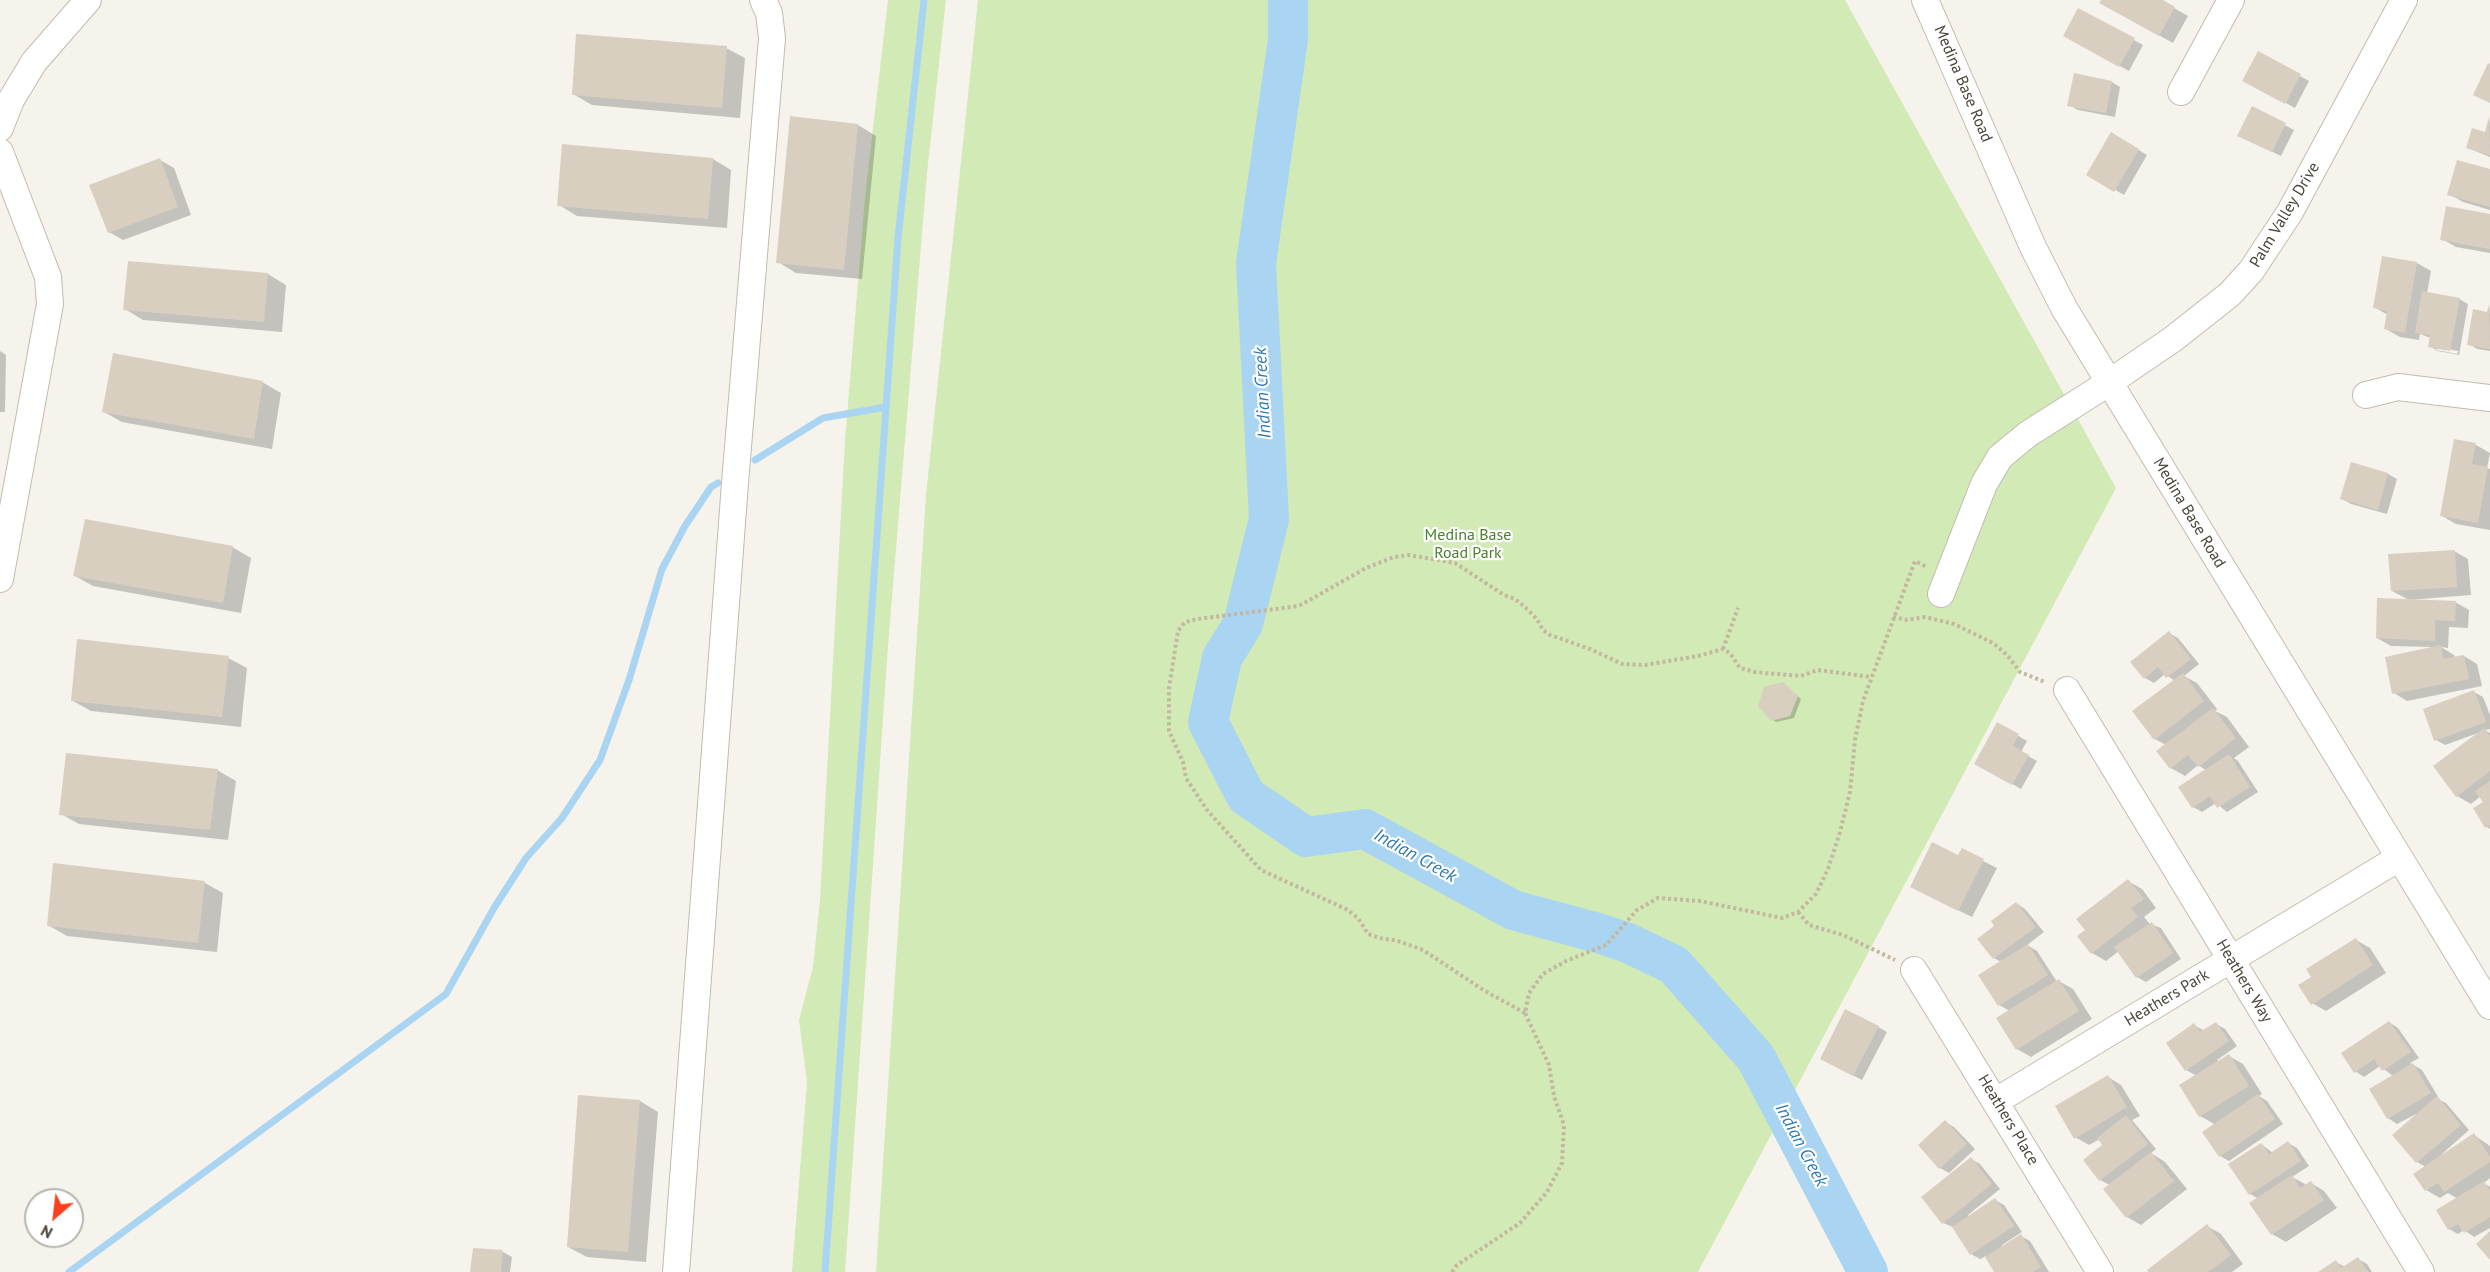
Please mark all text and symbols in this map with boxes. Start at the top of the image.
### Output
street label: Medina Base Road [1930,23,1996,145]
street label: Palm Valley Drive [2246,159,2324,271]
water label: Indian Creek [1250,347,1276,439]
street label: Medina Base Road [2149,455,2229,571]
park label: Medina Base Road Park [1425,525,1511,563]
water label: Indian Creek [1370,824,1460,888]
street label: Heathers Way [2212,936,2276,1026]
street label: Heathers Park [2121,965,2213,1031]
street label: Heathers Place [1973,1071,2043,1169]
water label: Indian Creek [1770,1100,1832,1190]
north arrow [24,1188,84,1248]
text: N [37,1221,56,1243]

